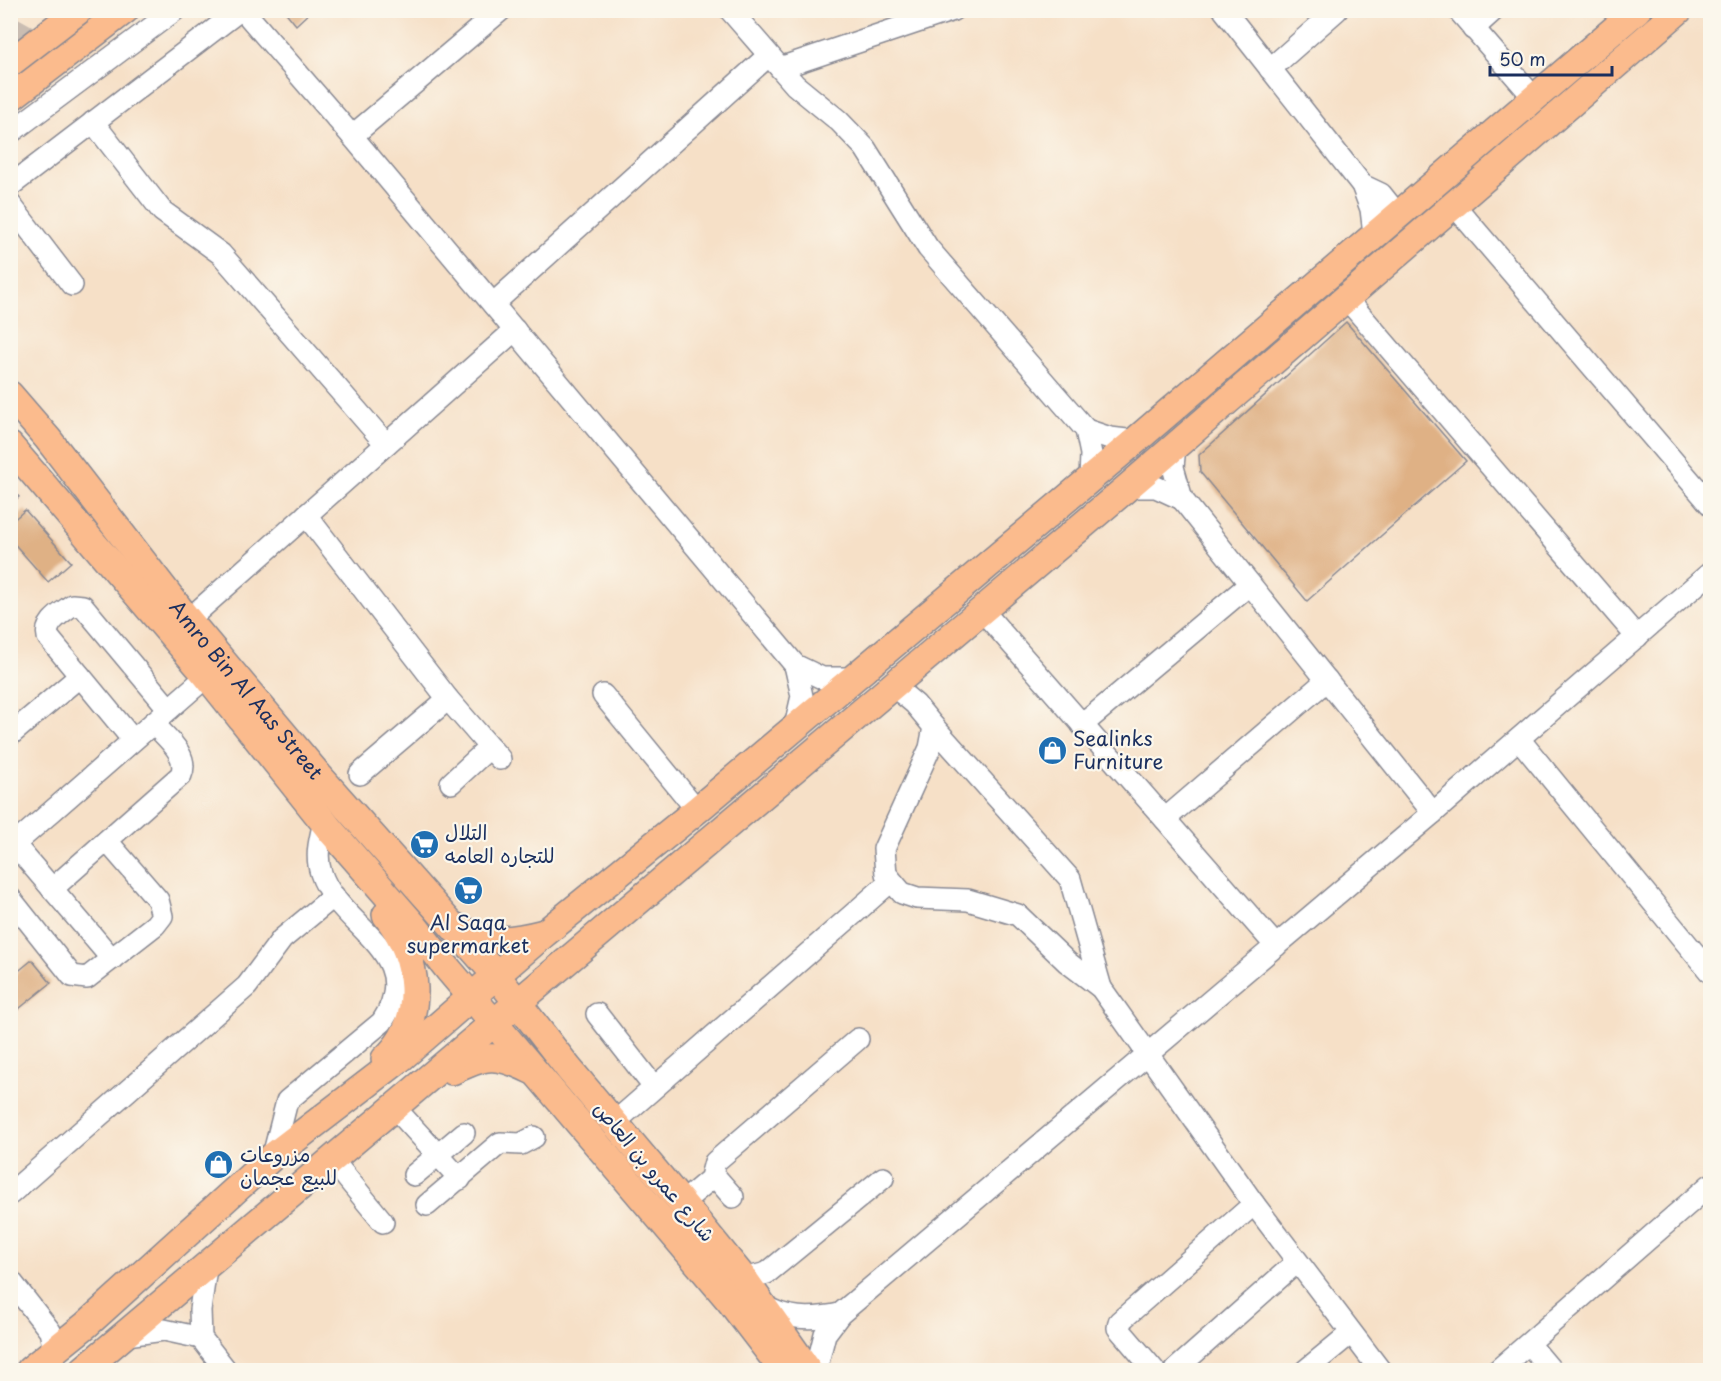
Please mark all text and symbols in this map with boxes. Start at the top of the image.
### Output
scale bar [1490,39,1612,77]
text: 50 m [1499,45,1546,72]
street label: Amro Bin Al Aas Street [163,593,331,786]
place label: Sealinks Furniture [1073,723,1163,776]
shop icon: Sealinks Furniture [1036,734,1068,766]
place label: التلال للتجاره العامه [445,817,555,870]
supermarket icon: التلال للتجاره العامه [408,828,440,860]
supermarket icon: Al Saqa supermarket [452,875,484,907]
place label: Al Saqa supermarket [407,907,529,960]
street label: شارع عمرو بن العاص [587,1094,723,1248]
place label: مزروعات للبيع عجمان [240,1139,337,1193]
shop icon: مزروعات للبيع عجمان [203,1149,235,1181]

